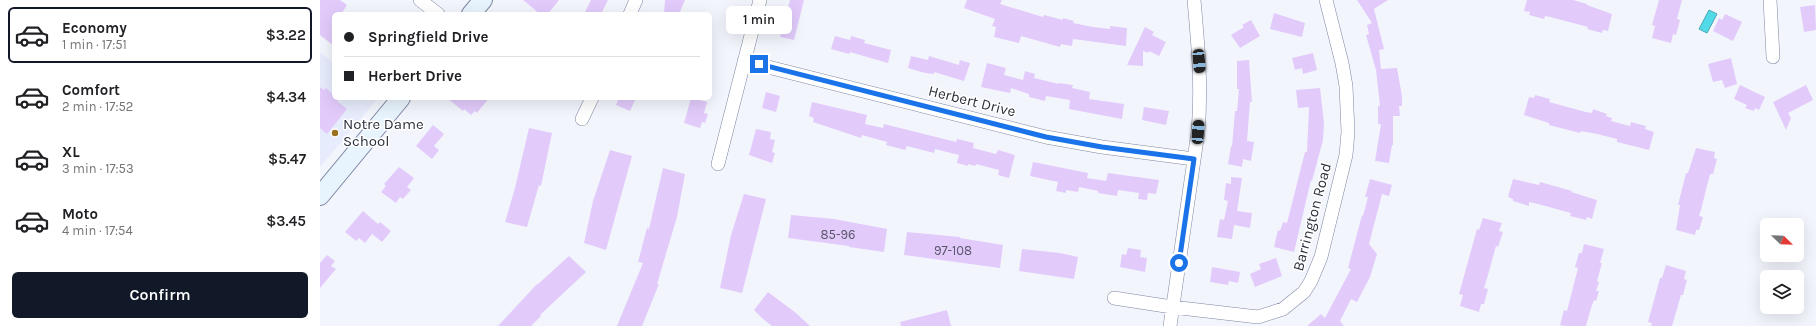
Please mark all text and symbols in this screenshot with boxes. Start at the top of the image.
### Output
callout: 1 min [726,6,792,34]
text: 1 min [743,12,775,27]
icon: car [14,17,50,53]
text: Economy [62,19,127,37]
text: $3.22 [266,26,306,44]
text: Springfield Drive [368,28,488,46]
text: 1 min · 17:51 [62,37,127,52]
car [1192,49,1206,73]
route end [750,55,768,73]
text: Herbert Drive [368,67,462,85]
icon: car [14,79,50,115]
text: Comfort [62,81,120,99]
street label: Herbert Drive [926,81,1018,121]
text: $4.34 [266,88,306,106]
text: 2 min · 17:52 [62,99,133,114]
place label: Notre Dame School [343,115,424,150]
car [1191,120,1205,144]
marker: Notre Dame School [330,128,340,138]
icon: car [14,141,50,177]
text: XL [62,143,80,161]
text: $5.47 [268,150,306,168]
text: 3 min · 17:53 [62,161,134,176]
street label: Barrington Road [1289,161,1335,273]
icon: car [14,203,50,239]
text: Moto [62,205,98,223]
text: $3.45 [266,212,306,230]
north arrow [1760,218,1804,262]
map controls [1760,218,1804,314]
text: 4 min · 17:54 [62,223,133,238]
house number: 85-96 [821,227,855,242]
house number: 97-108 [934,243,972,258]
route start [1170,254,1188,272]
button: layers [1760,270,1804,314]
button: Confirm [12,272,308,318]

